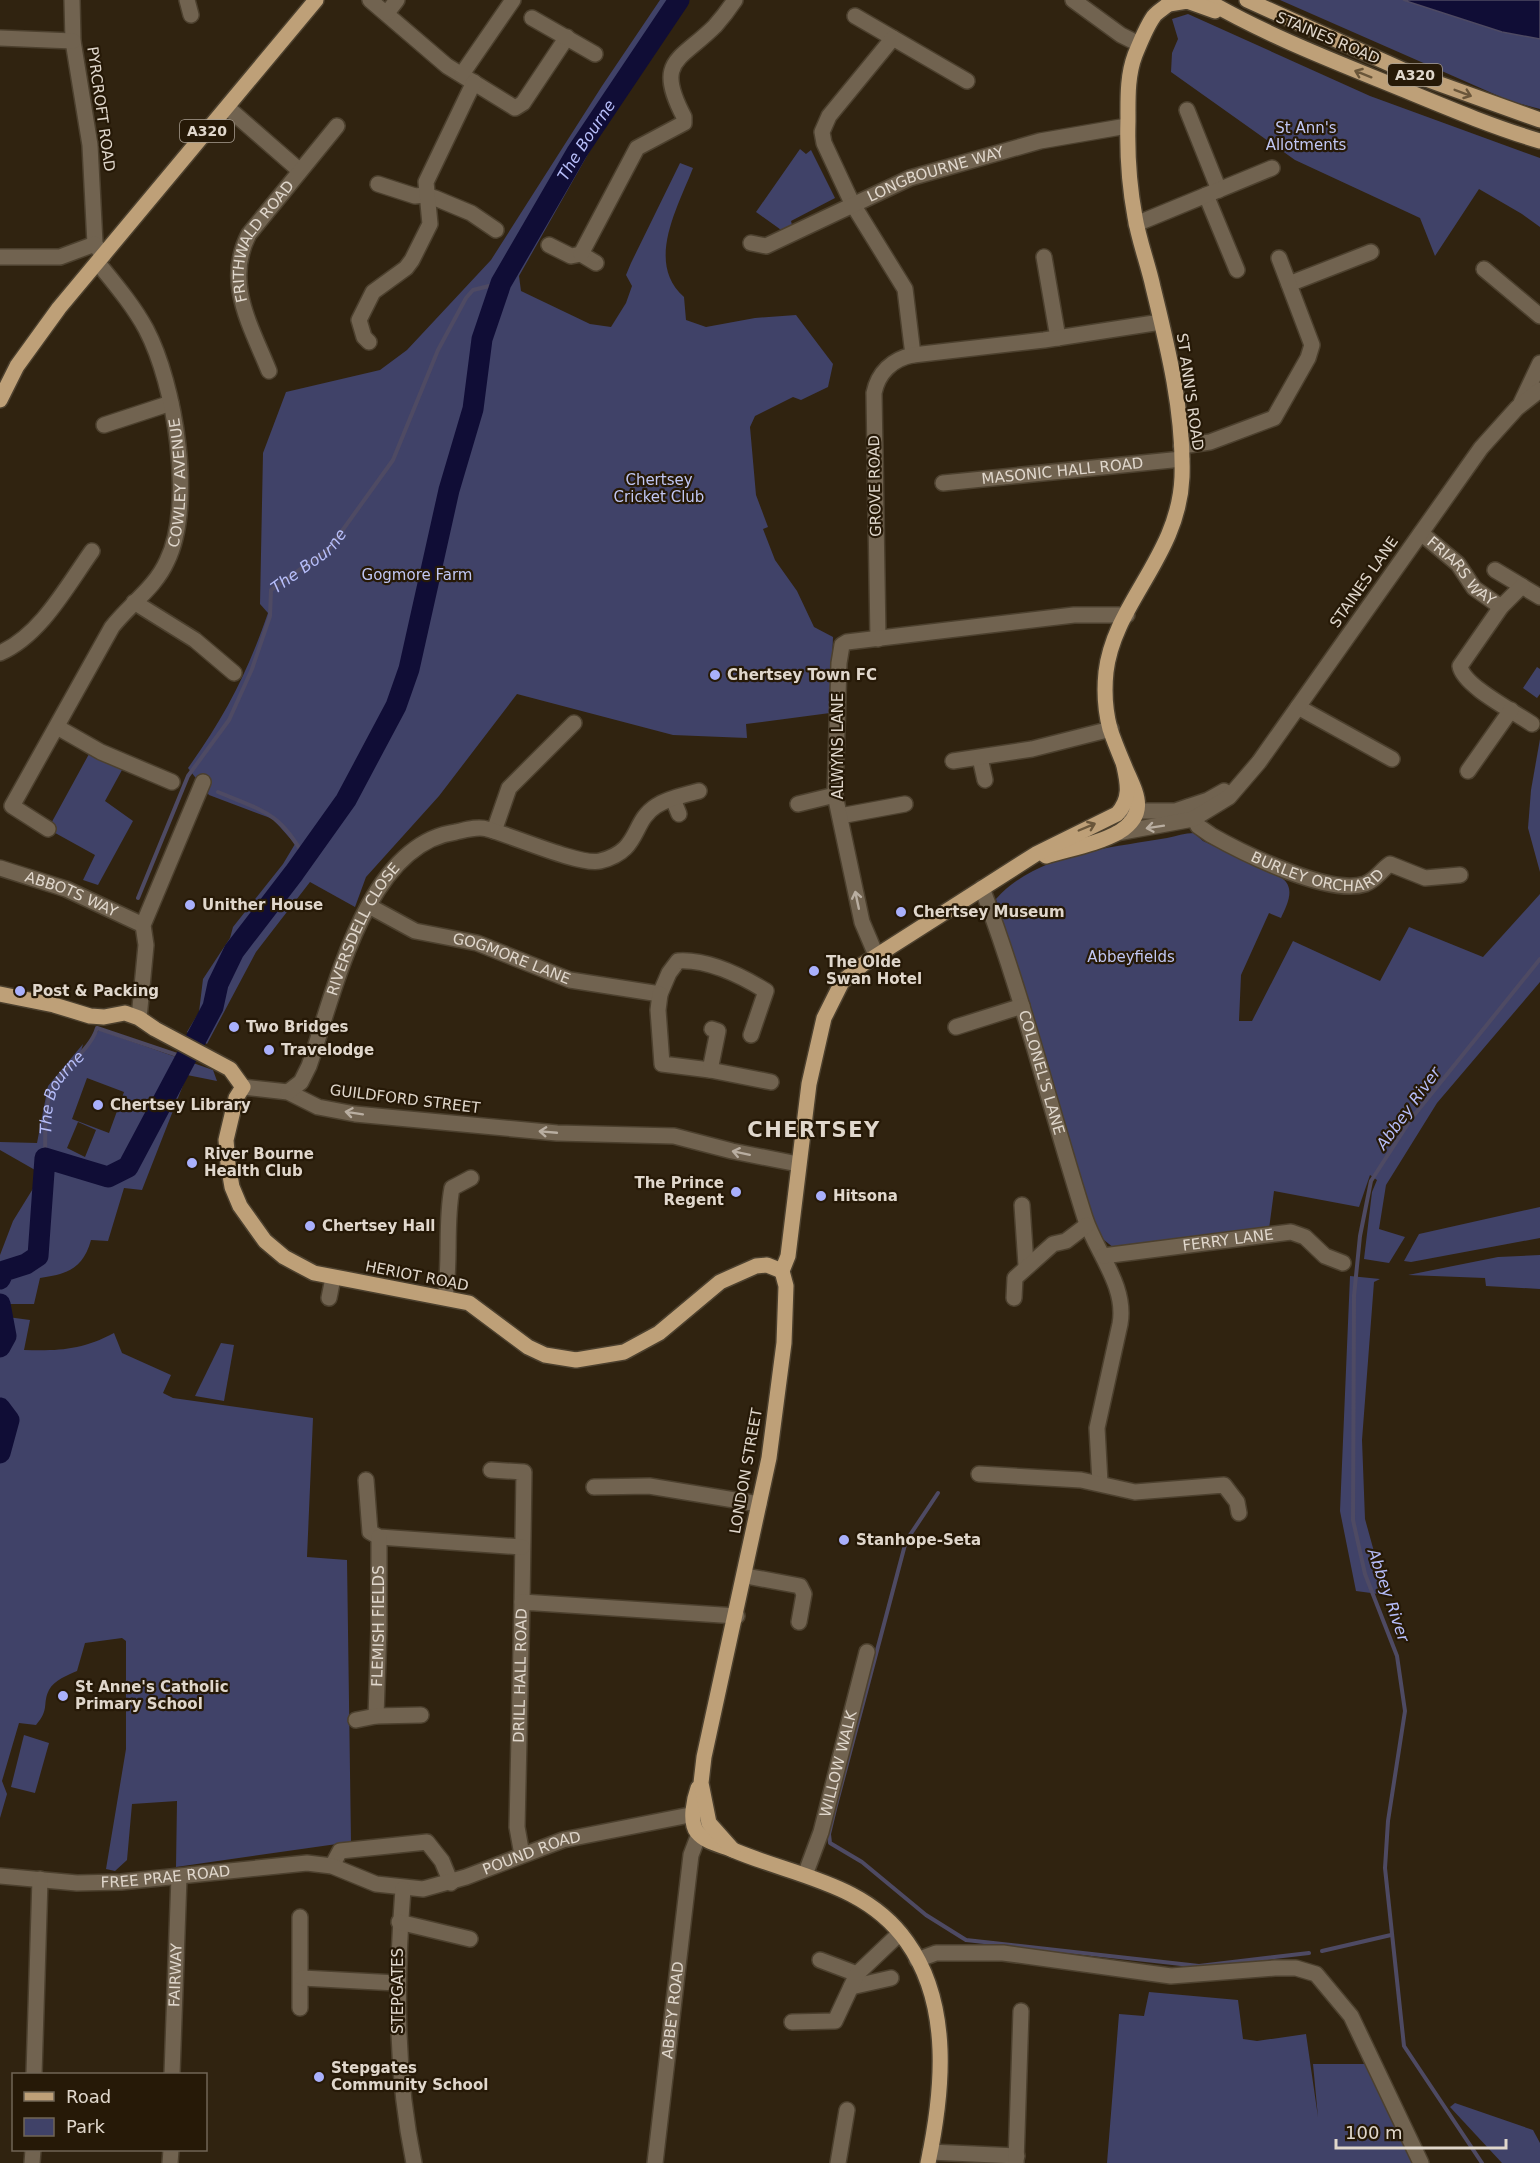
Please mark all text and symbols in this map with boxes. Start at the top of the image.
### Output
street label: STAINES ROAD [1273,8,1383,68]
street label: PYRCROFT ROAD [83,45,119,173]
road number: A320 [1388,64,1442,86]
one-way arrow [1354,67,1373,78]
one-way arrow [1453,88,1471,99]
water label: The Bourne [554,96,619,184]
park label: St Ann's Allotments [1266,119,1347,154]
road number: A320 [180,120,234,142]
street label: LONGBOURNE WAY [864,142,1007,206]
street label: FRITHWALD ROAD [230,177,298,304]
street label: ST ANN'S ROAD [1173,332,1207,452]
street label: COWLEY AVENUE [164,417,189,549]
street label: GROVE ROAD [865,435,885,537]
street label: MASONIC HALL ROAD [981,454,1144,488]
park label: Chertsey Cricket Club [614,471,704,506]
water label: The Bourne [267,525,351,597]
street label: STAINES LANE [1326,533,1402,631]
street label: FRIARS WAY [1423,533,1500,610]
park label: Gogmore Farm [362,566,472,584]
place label: Chertsey Town FC [727,666,877,684]
marker: Chertsey Town FC [708,668,722,682]
street label: ALWYNS LANE [829,693,847,799]
one-way arrow [1078,821,1096,832]
one-way arrow [1146,822,1166,833]
street label: BURLEY ORCHARD [1248,848,1388,895]
street label: RIVERSDELL CLOSE [323,859,404,998]
street label: ABBOTS WAY [23,868,121,921]
one-way arrow [851,891,863,910]
place label: Unither House [202,896,323,914]
marker: Unither House [183,898,197,912]
place label: Chertsey Museum [913,903,1065,921]
marker: Chertsey Museum [894,905,908,919]
street label: GOGMORE LANE [451,929,573,988]
park label: Abbeyfields [1087,948,1175,966]
place label: The Olde Swan Hotel [826,953,922,988]
marker: The Olde Swan Hotel [807,964,821,978]
place label: Post & Packing [32,982,159,1000]
marker: Post & Packing [13,984,27,998]
street label: COLONEL'S LANE [1015,1008,1068,1137]
place label: Two Bridges [246,1018,349,1036]
marker: Two Bridges [227,1020,241,1034]
place label: Travelodge [281,1041,374,1059]
marker: Travelodge [262,1043,276,1057]
water label: The Bourne [36,1047,88,1134]
water label: Abbey River [1372,1062,1445,1154]
street label: GUILDFORD STREET [329,1081,482,1117]
place label: Chertsey Library [110,1096,251,1114]
marker: Chertsey Library [91,1098,105,1112]
one-way arrow [345,1108,364,1119]
district label: CHERTSEY [747,1118,881,1142]
one-way arrow [538,1127,558,1138]
place label: River Bourne Health Club [204,1145,314,1180]
one-way arrow [731,1147,750,1159]
marker: River Bourne Health Club [185,1156,199,1170]
place label: The Prince Regent [634,1174,724,1209]
marker: The Prince Regent [729,1185,743,1199]
place label: Hitsona [833,1187,898,1205]
marker: Hitsona [814,1189,828,1203]
place label: Chertsey Hall [322,1217,436,1235]
marker: Chertsey Hall [303,1219,317,1233]
street label: FERRY LANE [1181,1225,1275,1255]
street label: HERIOT ROAD [364,1257,470,1295]
street label: LONDON STREET [726,1406,766,1535]
place label: Stanhope-Seta [856,1531,981,1549]
marker: Stanhope-Seta [837,1533,851,1547]
water label: Abbey River [1363,1545,1414,1646]
street label: FLEMISH FIELDS [368,1565,388,1687]
street label: DRILL HALL ROAD [510,1608,531,1743]
place label: St Anne's Catholic Primary School [75,1678,229,1713]
marker: St Anne's Catholic Primary School [56,1689,70,1703]
street label: WILLOW WALK [816,1708,861,1819]
street label: POUND ROAD [480,1828,582,1879]
street label: FREE PRAE ROAD [100,1862,231,1891]
street label: FAIRWAY [165,1942,186,2007]
street label: STEPGATES [389,1948,407,2034]
street label: ABBEY ROAD [658,1960,688,2060]
place label: Stepgates Community School [331,2059,488,2094]
marker: Stepgates Community School [312,2070,326,2084]
legend [12,2073,207,2151]
text: Road [66,2086,111,2107]
scale bar [1336,2112,1506,2150]
text: Park [66,2116,105,2137]
text: 100 m [1345,2122,1403,2143]

